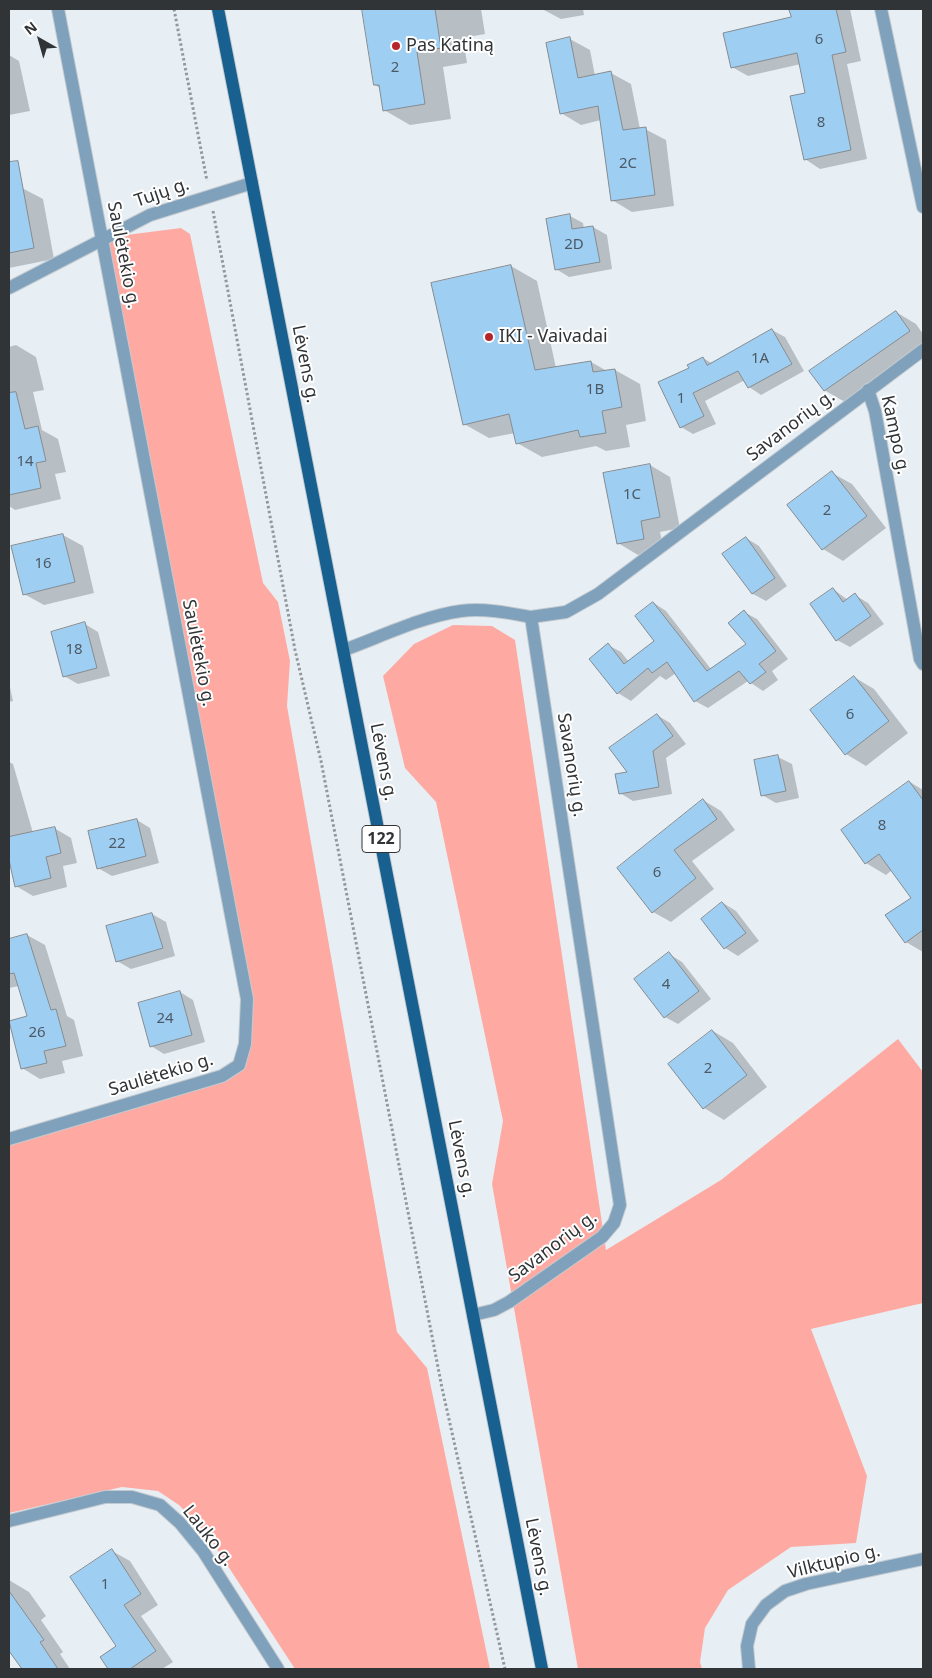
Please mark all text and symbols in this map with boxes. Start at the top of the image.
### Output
north arrow [15,15,65,65]
text: N [20,17,41,39]
house number: 6 [815,31,823,49]
place label: Pas Katiną [406,35,494,57]
marker: Pas Katiną [390,40,402,52]
house number: 2 [391,59,399,77]
house number: 8 [817,114,825,132]
house number: 2C [619,155,637,173]
street label: Tujų g. [132,174,192,212]
street label: Saulėtekio g. [102,200,144,310]
house number: 2D [564,236,584,254]
street label: Lėvens g. [287,323,323,405]
place label: IKI - Vaivadai [499,326,608,348]
marker: IKI - Vaivadai [483,331,495,343]
house number: 1A [751,350,769,368]
house number: 1B [586,381,604,399]
street label: Savanorių g. [743,386,839,466]
house number: 1 [677,390,685,408]
street label: Kampo g. [876,393,914,477]
house number: 14 [16,453,34,471]
house number: 1C [623,486,641,504]
house number: 2 [823,502,831,520]
house number: 16 [34,555,52,573]
street label: Saulėtekio g. [177,598,219,708]
house number: 18 [65,641,83,659]
house number: 6 [846,706,854,724]
street label: Savanorių g. [552,711,590,819]
street label: Lėvens g. [365,721,401,803]
house number: 8 [878,817,886,835]
road number: 122 [362,826,400,852]
house number: 22 [108,835,126,853]
house number: 6 [653,864,661,882]
house number: 4 [662,976,670,994]
house number: 24 [156,1010,174,1028]
house number: 26 [28,1024,46,1042]
street label: Saulėtekio g. [106,1049,216,1101]
house number: 2 [704,1060,712,1078]
street label: Lėvens g. [443,1118,479,1200]
street label: Savanorių g. [505,1207,601,1287]
street label: Lauko g. [177,1501,239,1571]
street label: Lėvens g. [520,1516,556,1598]
street label: Vilktupio g. [786,1540,882,1584]
house number: 1 [101,1576,109,1594]

